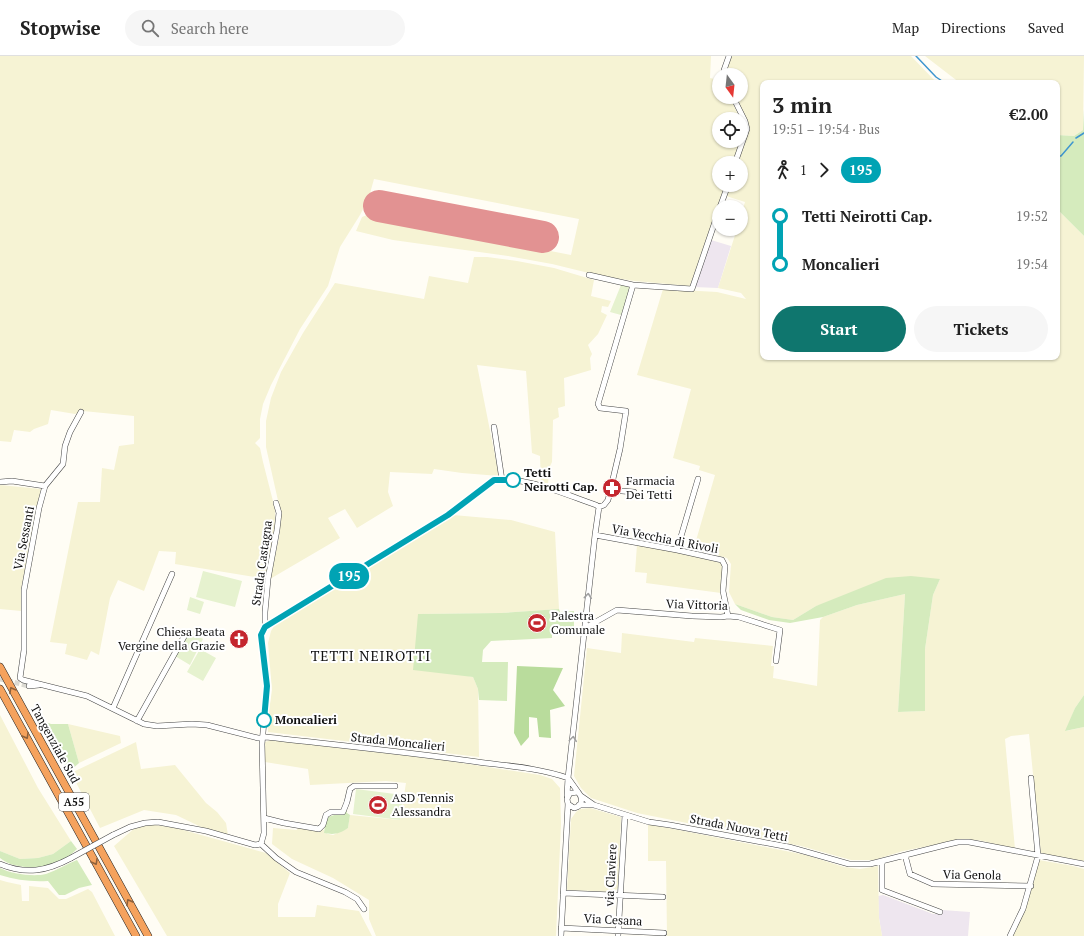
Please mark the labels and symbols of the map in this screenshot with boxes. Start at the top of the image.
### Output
north arrow [712,68,748,104]
place label: Tetti Neirotti Cap. [524,465,598,494]
marker: Tetti Neirotti Cap. [505,472,521,488]
place label: Farmacia Dei Tetti [626,473,675,502]
pharmacy icon: Farmacia Dei Tetti [601,477,623,499]
street label: Via Sessanti [10,504,37,571]
street label: Strada Castagna [248,519,275,607]
street label: Via Vecchia di Rivoli [610,521,720,556]
line badge: 195 [326,563,372,589]
one-way arrow [584,593,593,599]
street label: Via Vittoria [666,596,728,613]
place label: Palestra Comunale [551,608,605,637]
sports icon: Palestra Comunale [526,612,548,634]
place label: Chiesa Beata Vergine della Grazie [118,624,225,653]
church icon: Chiesa Beata Vergine della Grazie [228,628,250,650]
district label: TETTI NEIROTTI [311,646,431,665]
one-way arrow [10,687,17,694]
street label: Tangenziale Sud [28,702,83,786]
marker: Moncalieri [256,712,272,728]
place label: Moncalieri [275,712,337,727]
street label: Strada Moncalieri [350,729,446,754]
one-way arrow [21,732,28,739]
one-way arrow [568,736,577,742]
place label: ASD Tennis Alessandra [392,790,454,819]
road number: A55 [59,793,89,811]
sports icon: ASD Tennis Alessandra [367,794,389,816]
street label: Strada Nuova Tetti [689,811,790,844]
street label: via Claviere [601,843,620,908]
one-way arrow [91,858,98,865]
street label: Via Genola [943,866,1001,883]
one-way arrow [126,899,134,906]
street label: Via Cesana [583,910,643,929]

